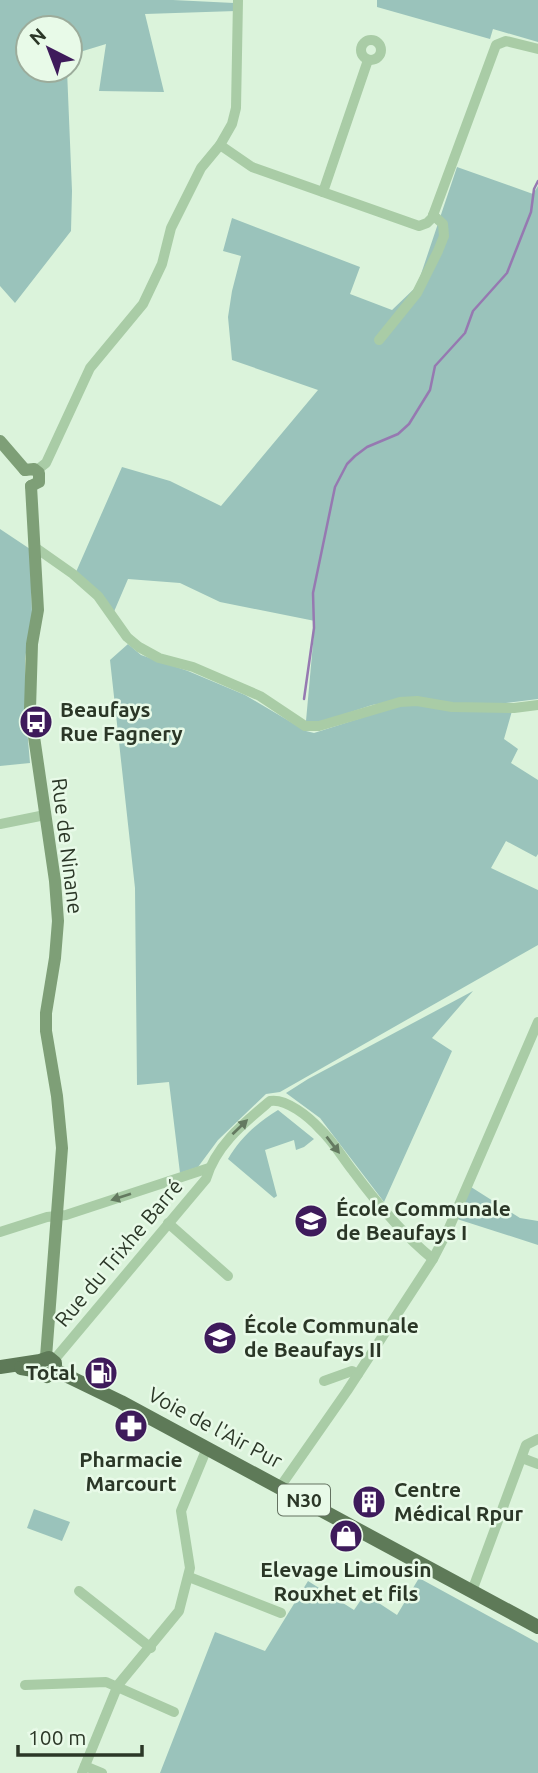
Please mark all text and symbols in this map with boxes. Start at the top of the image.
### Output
north arrow [14,14,84,84]
text: N [25,23,50,49]
place label: Beaufays Rue Fagnery [60,697,183,745]
bus stop icon: Beaufays Rue Fagnery [17,703,55,741]
street label: Rue de Ninane [48,777,88,915]
one-way arrow [232,1119,249,1136]
one-way arrow [326,1136,341,1154]
street label: Rue du Trixhe Barré [50,1174,187,1331]
one-way arrow [110,1192,131,1203]
place label: École Communale de Beaufays I [336,1196,511,1244]
school or university icon: École Communale de Beaufays I [292,1202,330,1240]
place label: École Communale de Beaufays II [244,1313,419,1361]
school or university icon: École Communale de Beaufays II [201,1319,239,1357]
fuel station icon: Total [82,1354,120,1392]
place label: Total [26,1360,76,1384]
street label: Voie de l'Air Pur [144,1382,287,1473]
pharmacy icon: Pharmacie Marcourt [112,1407,150,1445]
place label: Pharmacie Marcourt [79,1447,183,1495]
place label: Centre Médical Rpur [394,1477,523,1525]
building icon: Centre Médical Rpur [350,1483,388,1521]
road number: N30 [278,1484,330,1516]
shop icon: Elevage Limousin Rouxhet et fils [327,1517,365,1555]
place label: Elevage Limousin Rouxhet et fils [260,1557,432,1605]
scale bar [18,1714,142,1758]
text: 100 m [28,1725,86,1749]

